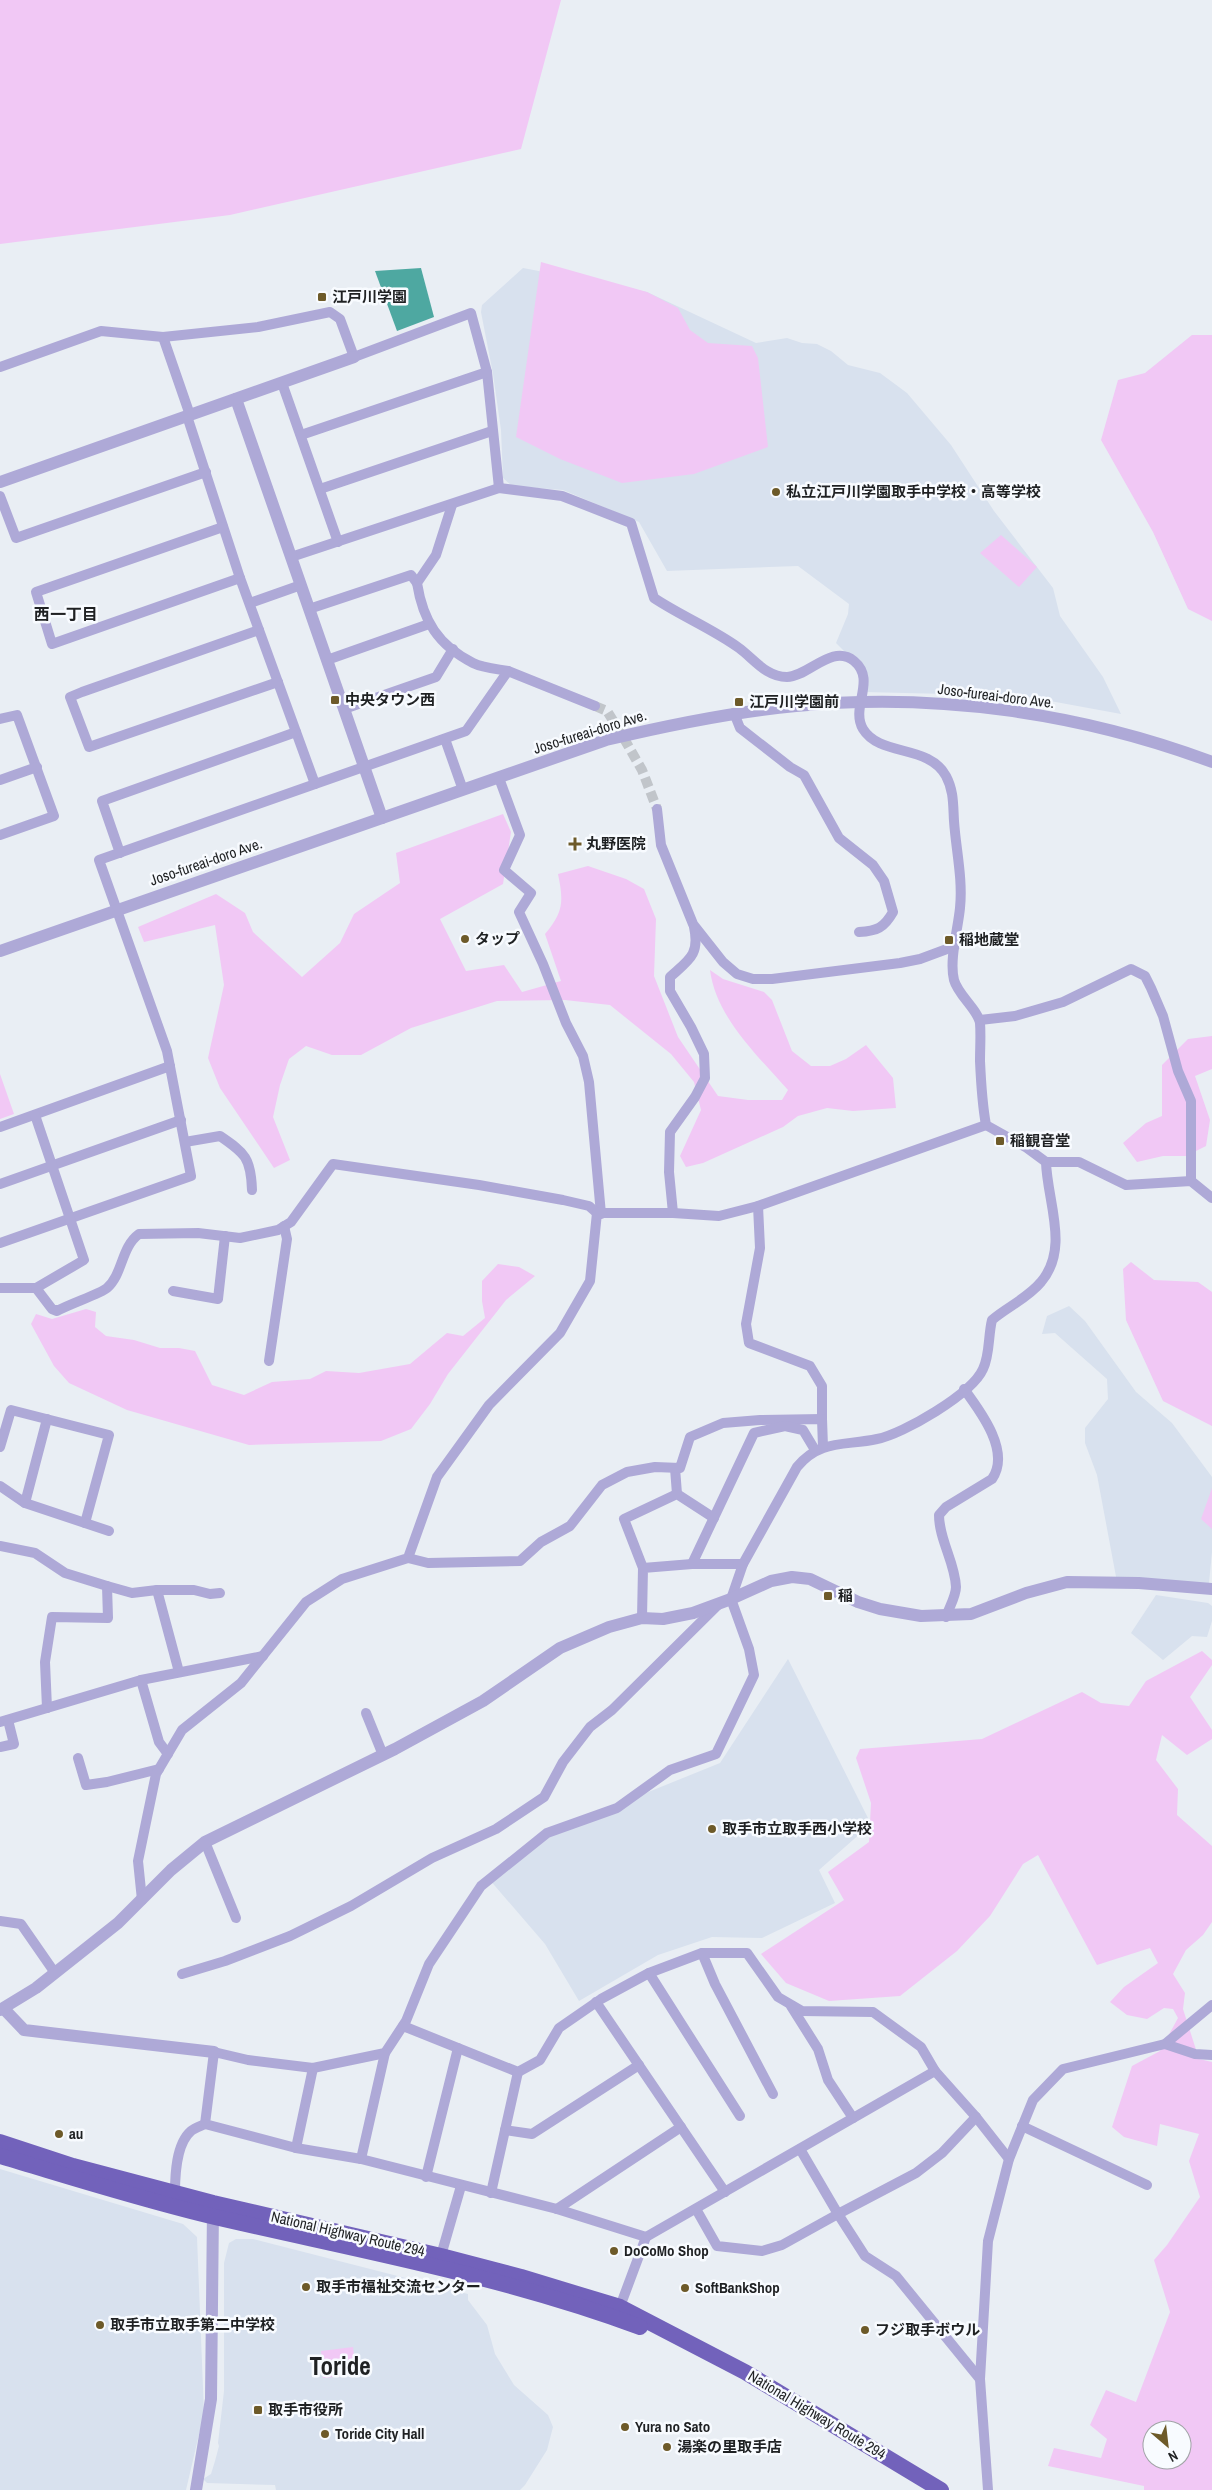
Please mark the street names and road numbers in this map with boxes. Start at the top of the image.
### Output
street label: Joso-fureai-doro Ave. [937,678,1056,713]
street label: Joso-fureai-doro Ave. [531,704,649,759]
street label: Joso-fureai-doro Ave. [147,832,265,891]
street label: National Highway Route 294 [269,2206,427,2261]
street label: National Highway Route 294 [744,2365,890,2464]

